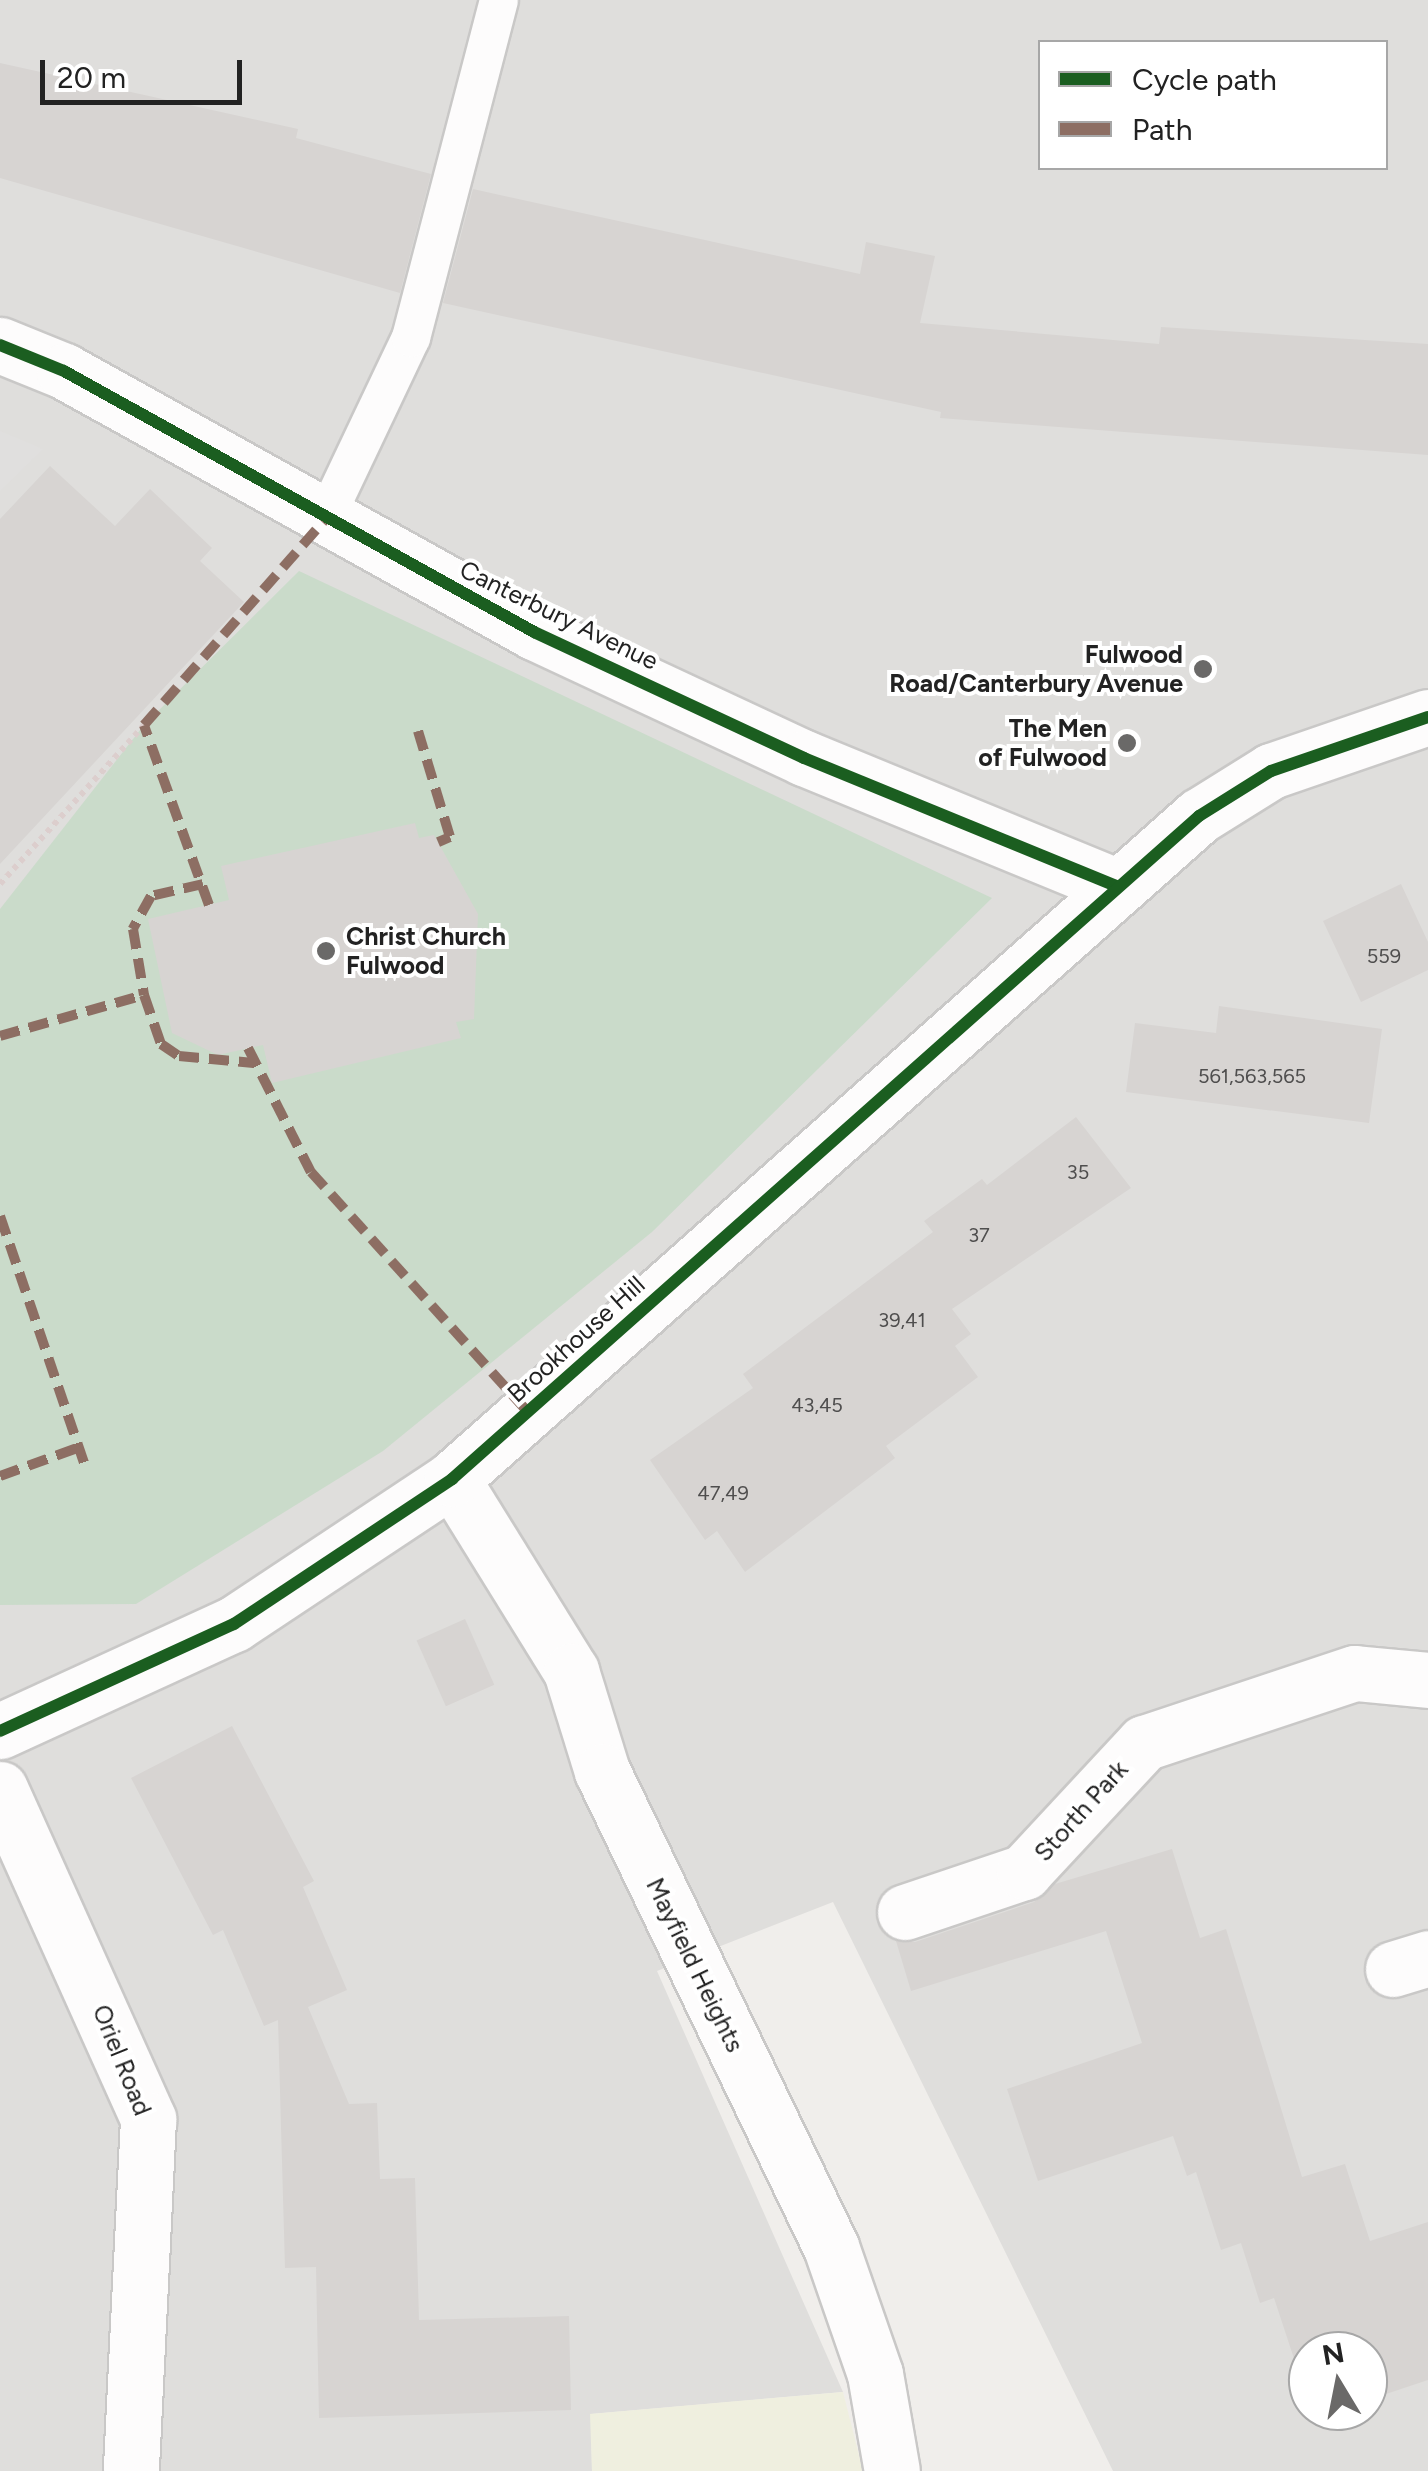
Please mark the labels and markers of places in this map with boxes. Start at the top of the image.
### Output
place label: Fulwood Road/Canterbury Avenue [889,640,1183,699]
marker: Fulwood Road/Canterbury Avenue [1192,658,1214,680]
place label: The Men of Fulwood [978,714,1107,773]
marker: The Men of Fulwood [1116,732,1138,754]
place label: Christ Church Fulwood [346,922,506,981]
marker: Christ Church Fulwood [315,940,337,962]

